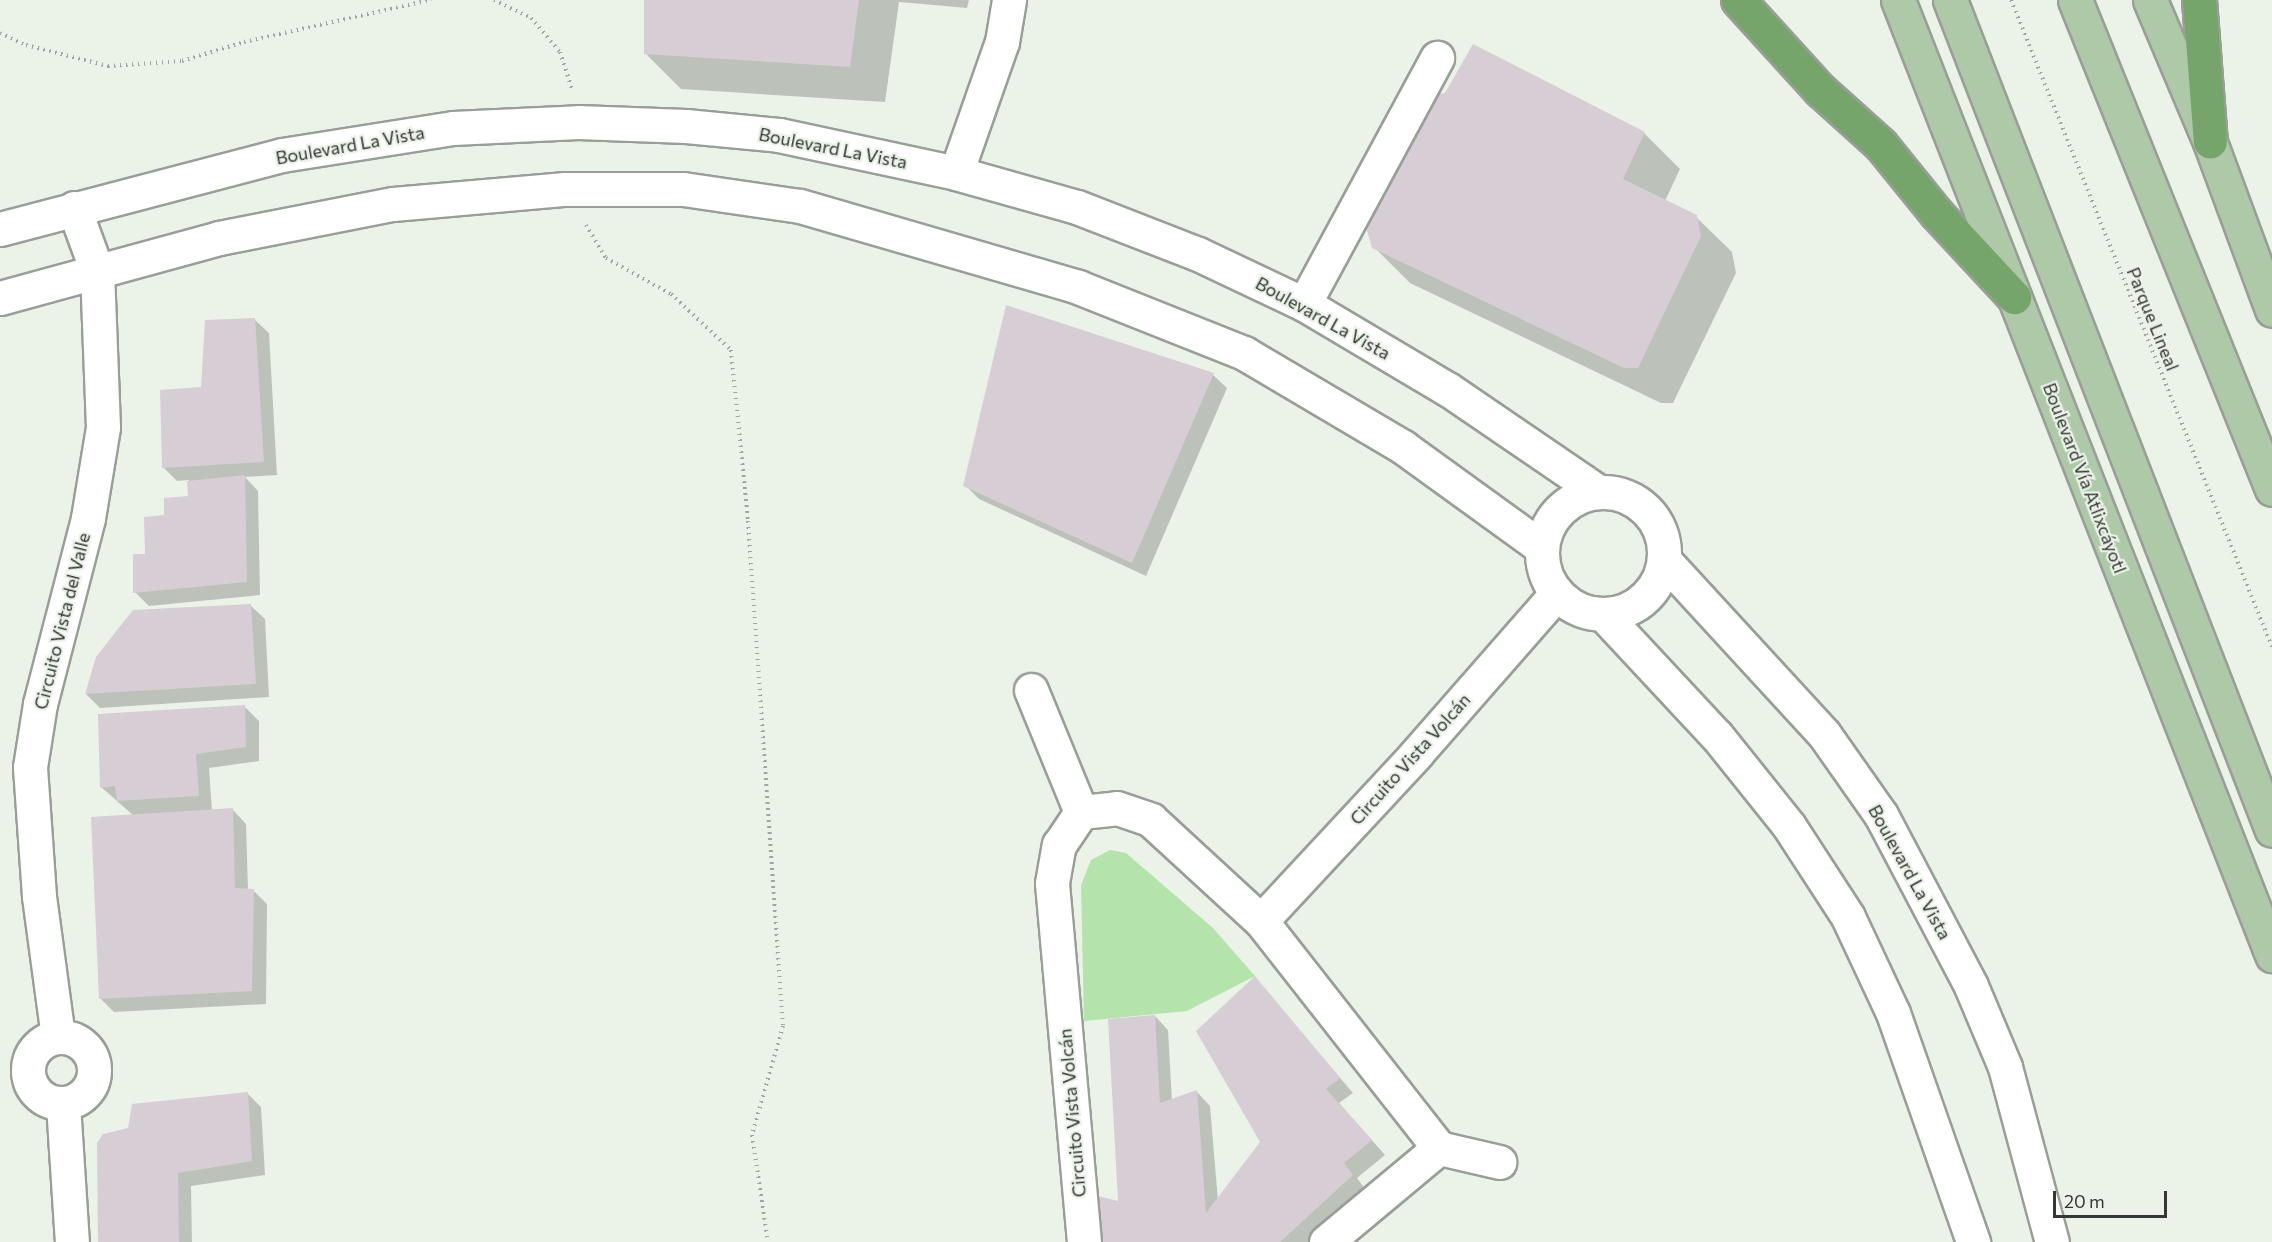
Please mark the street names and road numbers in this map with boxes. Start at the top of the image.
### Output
street label: Boulevard La Vista [274,121,426,169]
street label: Boulevard La Vista [757,123,909,173]
street label: Parque Lineal [2122,264,2184,374]
street label: Boulevard La Vista [1252,272,1394,364]
street label: Boulevard Vía Atlixcáyotl [2039,380,2131,576]
street label: Circuito Vista del Valle [30,530,94,712]
street label: Circuito Vista Volcán [1345,689,1475,829]
street label: Boulevard La Vista [1864,801,1956,943]
street label: Circuito Vista Volcán [1054,1028,1090,1198]

